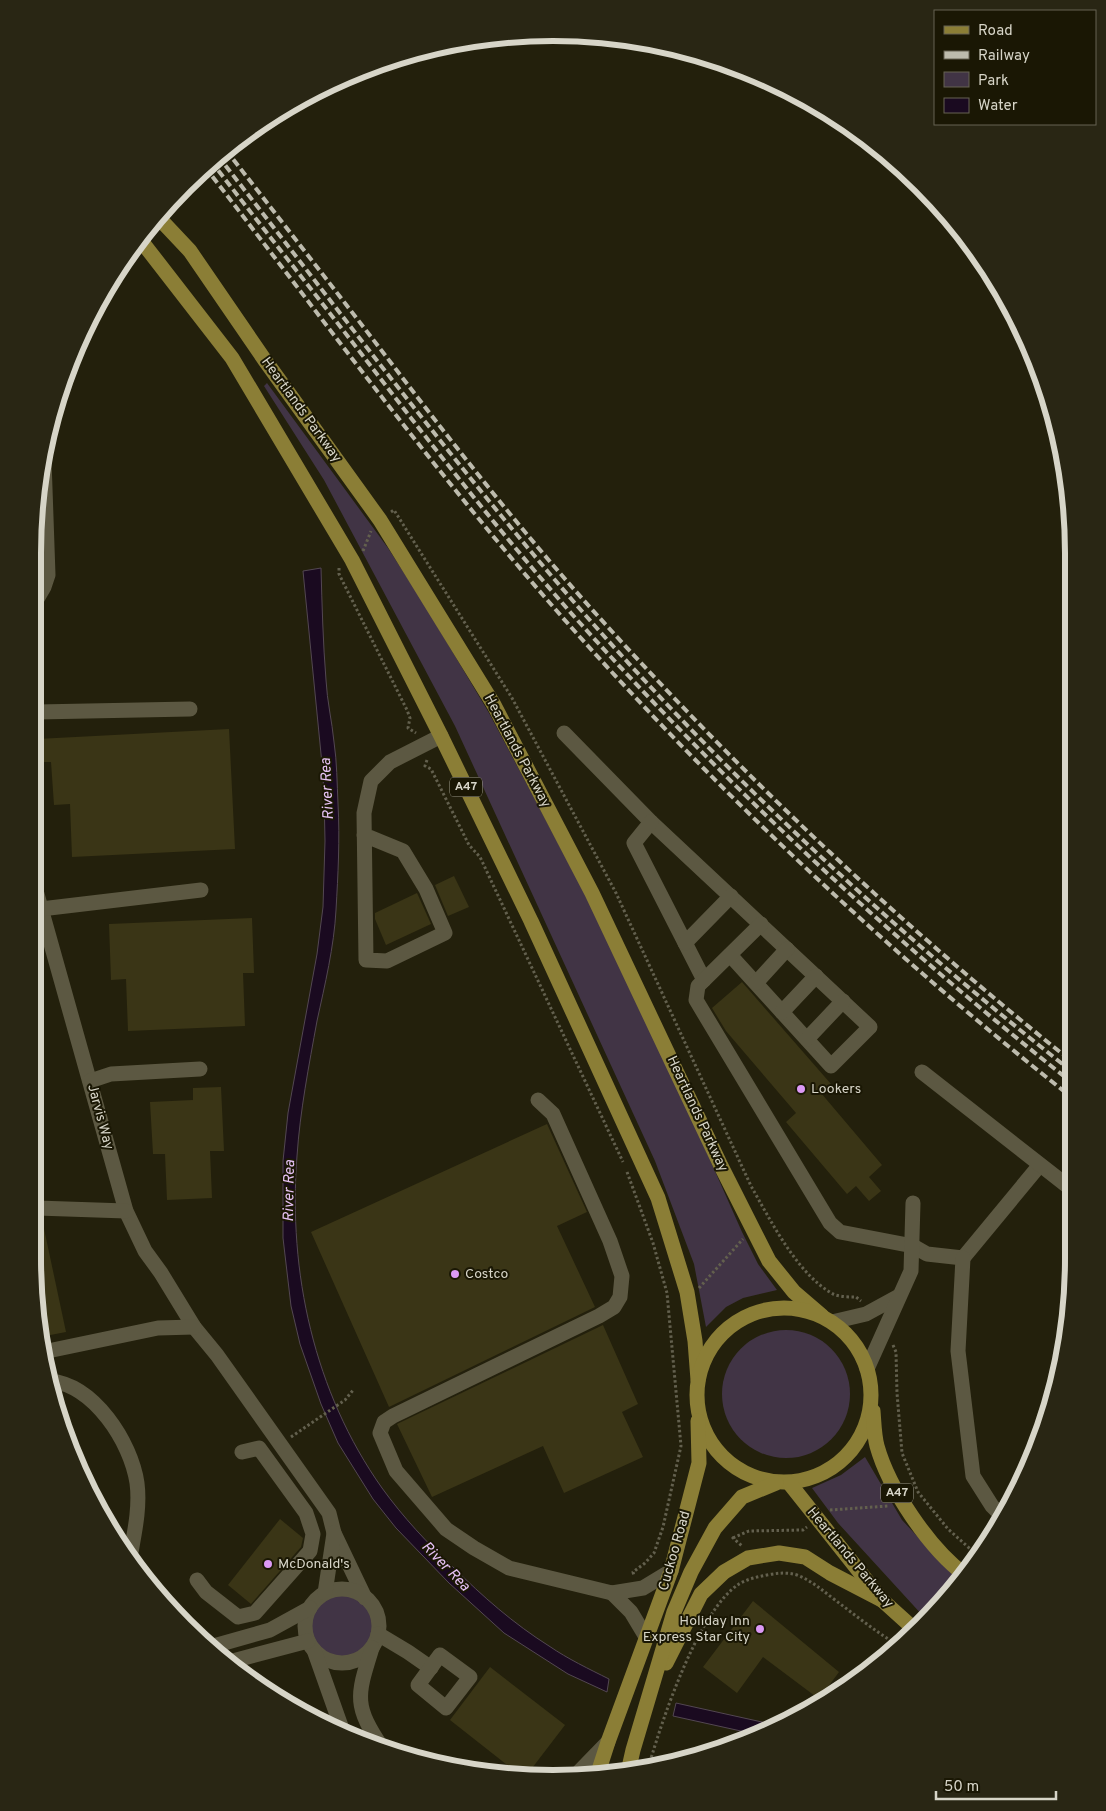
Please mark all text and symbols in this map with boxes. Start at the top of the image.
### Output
legend [934,10,1096,125]
text: Road [978,22,1013,41]
text: Railway [978,47,1030,66]
text: Park [978,72,1009,91]
text: Water [978,97,1018,116]
street label: Heartlands Parkway [257,354,345,466]
street label: Heartlands Parkway [480,691,554,811]
water label: River Rea [317,757,339,820]
road number: A47 [450,778,482,796]
street label: Heartlands Parkway [663,1053,731,1175]
place label: Lookers [811,1081,861,1098]
street label: Jarvis Way [83,1082,117,1152]
marker: Lookers [795,1083,807,1095]
water label: River Rea [280,1160,300,1222]
place label: Costco [465,1266,508,1283]
marker: Costco [449,1268,461,1280]
road number: A47 [881,1484,913,1502]
street label: Heartlands Parkway [803,1504,897,1612]
street label: Cuckoo Road [655,1509,695,1593]
water label: River Rea [417,1538,474,1596]
place label: McDonald's [278,1556,350,1573]
marker: McDonald's [262,1558,274,1570]
place label: Holiday Inn Express Star City [643,1613,750,1646]
marker: Holiday Inn Express Star City [754,1623,766,1635]
scale bar [936,1768,1056,1800]
text: 50 m [944,1778,979,1797]

